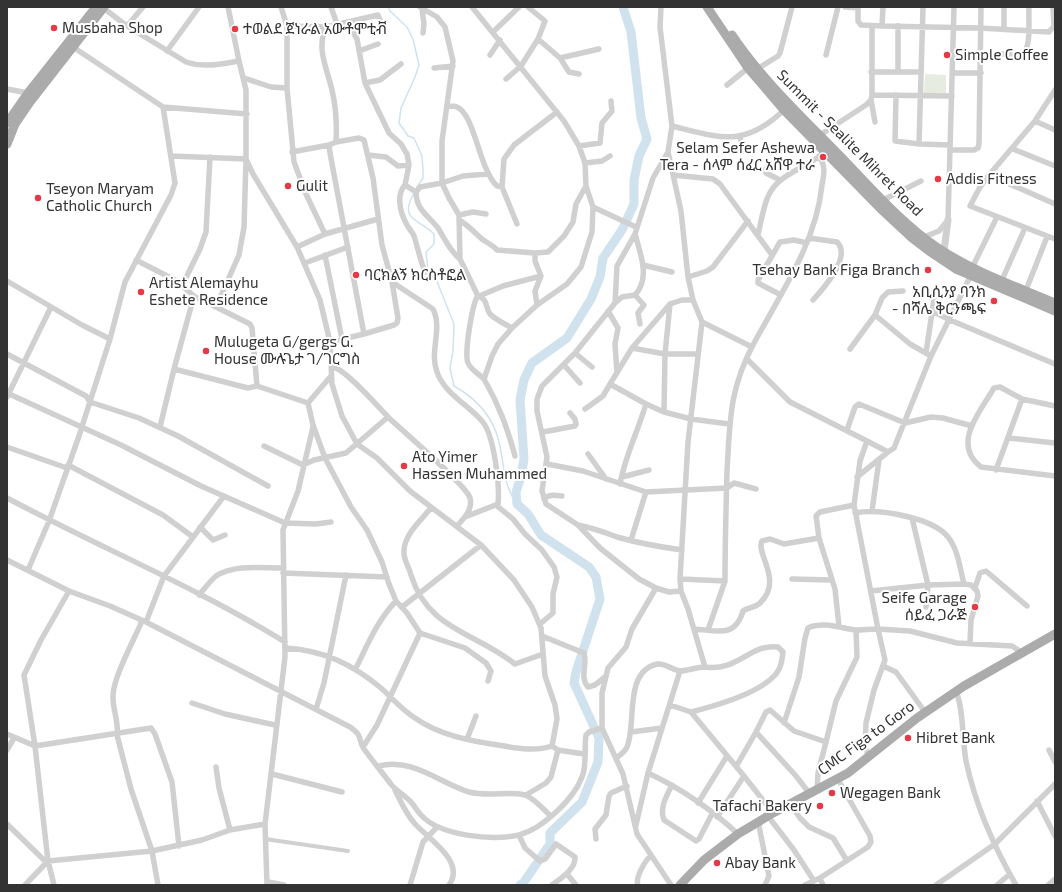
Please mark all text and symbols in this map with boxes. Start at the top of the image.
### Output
place label: Musbaha Shop [62,18,163,36]
place label: ተወልደ ጀነራል አውቶሞቲቭ [243,19,387,37]
marker: Musbaha Shop [49,23,59,33]
marker: ተወልደ ጀነራል አውቶሞቲቭ [230,24,240,34]
place label: Simple Coffee [955,45,1049,63]
marker: Simple Coffee [942,50,952,60]
street label: Summit - Sealite Mihret Road [774,66,927,219]
place label: Selam Sefer Ashewa Tera - ሰላም ሰፈር አሸዋ ተራ [660,138,815,173]
marker: Selam Sefer Ashewa Tera - ሰላም ሰፈር አሸዋ ተራ [818,152,828,162]
place label: Addis Fitness [946,169,1037,187]
marker: Addis Fitness [933,174,943,184]
place label: Gulit [296,176,328,194]
place label: Tseyon Maryam Catholic Church [46,179,154,214]
marker: Gulit [283,181,293,191]
marker: Tseyon Maryam Catholic Church [33,193,43,203]
place label: Tsehay Bank Figa Branch [752,260,920,278]
place label: ባርክልኝ ክርስቶፎል [364,265,466,283]
marker: Tsehay Bank Figa Branch [923,265,933,275]
marker: ባርክልኝ ክርስቶፎል [351,270,361,280]
place label: Artist Alemayhu Eshete Residence [149,273,268,308]
place label: አቢሲንያ ባንክ - በሻሌ ቅርንጫፍ [892,282,987,317]
marker: Artist Alemayhu Eshete Residence [136,287,146,297]
marker: አቢሲንያ ባንክ - በሻሌ ቅርንጫፍ [989,296,999,306]
place label: Mulugeta G/gergs G. House ሙሉጌታ ገ/ገርግስ [214,332,360,367]
marker: Mulugeta G/gergs G. House ሙሉጌታ ገ/ገርግስ [201,346,211,356]
place label: Ato Yimer Hassen Muhammed [412,447,547,482]
marker: Ato Yimer Hassen Muhammed [399,461,409,471]
place label: Seife Garage ሰይፈ ጋራጅ [882,588,968,623]
marker: Seife Garage ሰይፈ ጋራጅ [970,602,980,612]
street label: CMC Figa to Goro [814,696,917,778]
place label: Hibret Bank [916,728,995,746]
marker: Hibret Bank [903,733,913,743]
place label: Wegagen Bank [840,783,941,801]
marker: Wegagen Bank [827,788,837,798]
place label: Tafachi Bakery [712,796,812,814]
marker: Tafachi Bakery [815,801,825,811]
place label: Abay Bank [725,853,796,871]
marker: Abay Bank [712,858,722,868]

